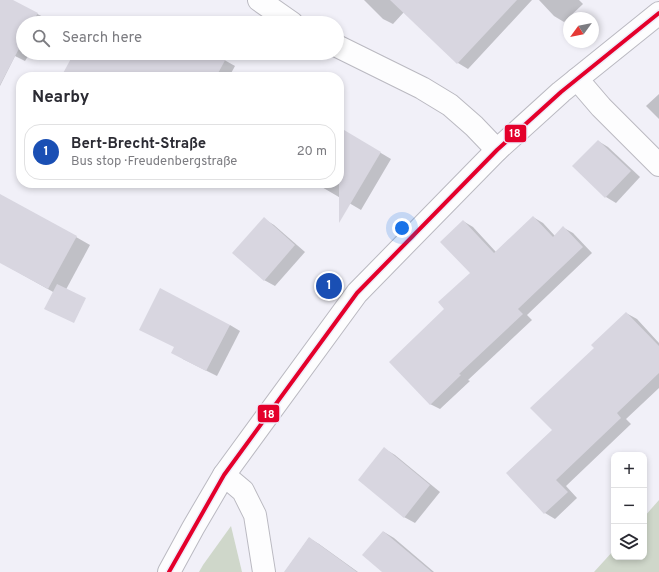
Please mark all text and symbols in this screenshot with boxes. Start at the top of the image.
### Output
north arrow [563,12,599,48]
search box [16,16,344,60]
icon: search [30,27,52,49]
text: Search here [62,29,142,48]
text: Nearby [32,87,89,109]
line badge: 18 [504,124,527,143]
text: 18 [509,127,521,141]
text: Bert-Brecht-Straße [71,135,206,154]
text: 1 [43,144,49,160]
text: 20 m [297,144,327,160]
text: Bus stop · Freudenbergstraße [71,154,237,170]
your location [392,218,412,238]
pin: 1 [316,271,342,301]
line badge: 18 [257,404,280,423]
text: 18 [263,408,275,422]
map controls [611,452,647,560]
button: + [611,452,647,488]
button: − [611,488,647,524]
button: layers [611,524,647,560]

